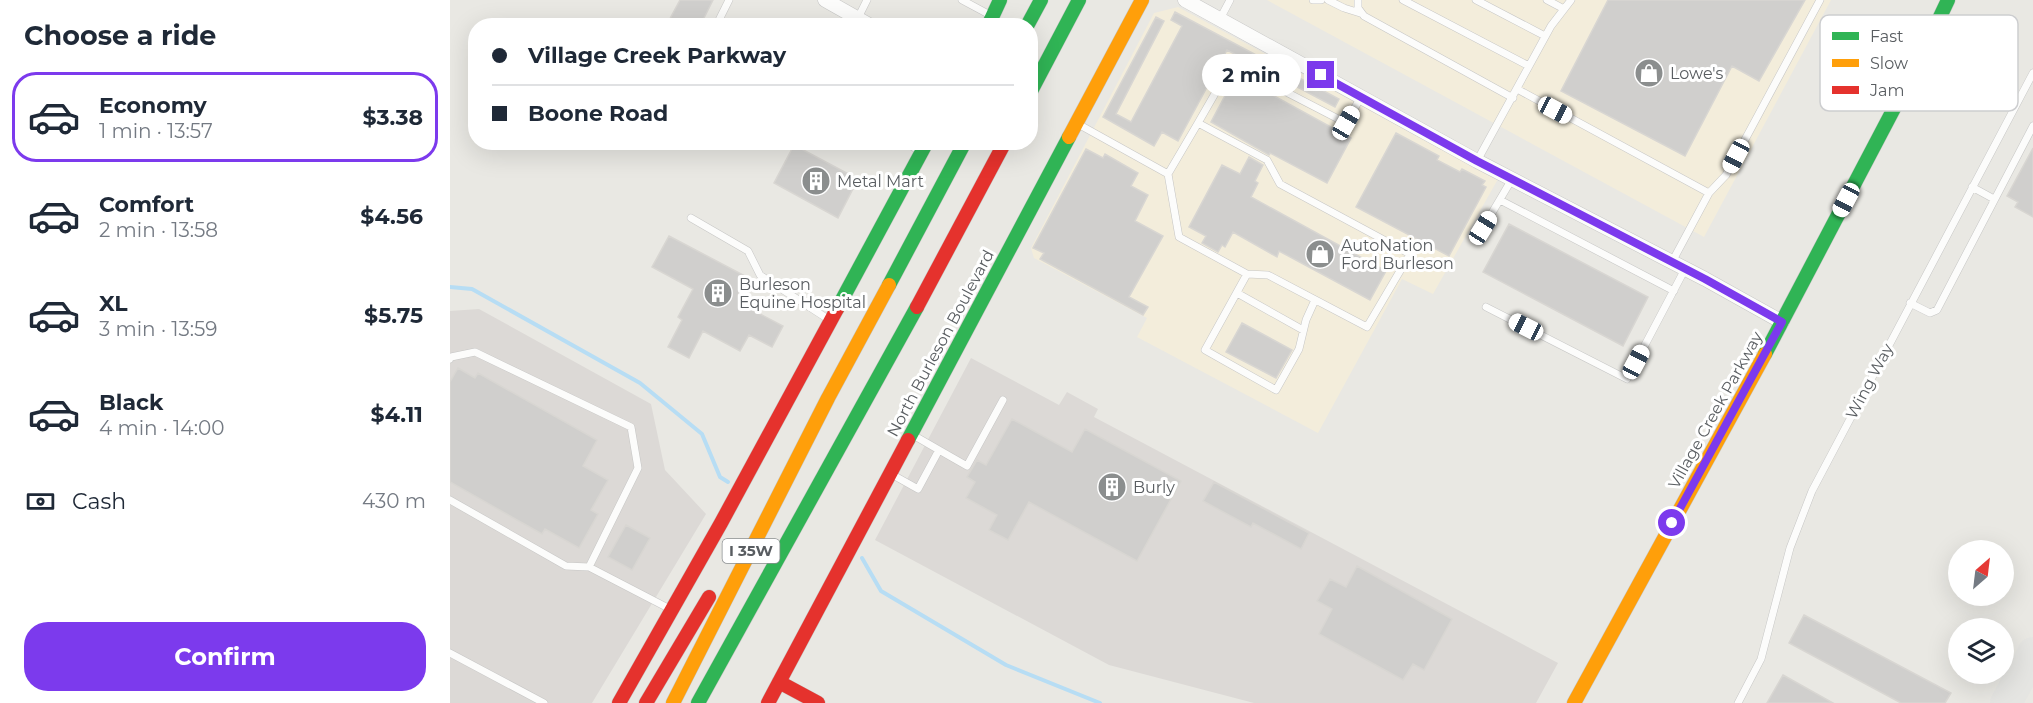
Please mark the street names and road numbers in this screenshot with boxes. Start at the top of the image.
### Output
street label: North Burleson Boulevard [883,247,998,440]
street label: Village Creek Parkway [1664,328,1767,492]
street label: Wing Way [1842,340,1897,422]
road number: I 35W [722,539,780,563]

